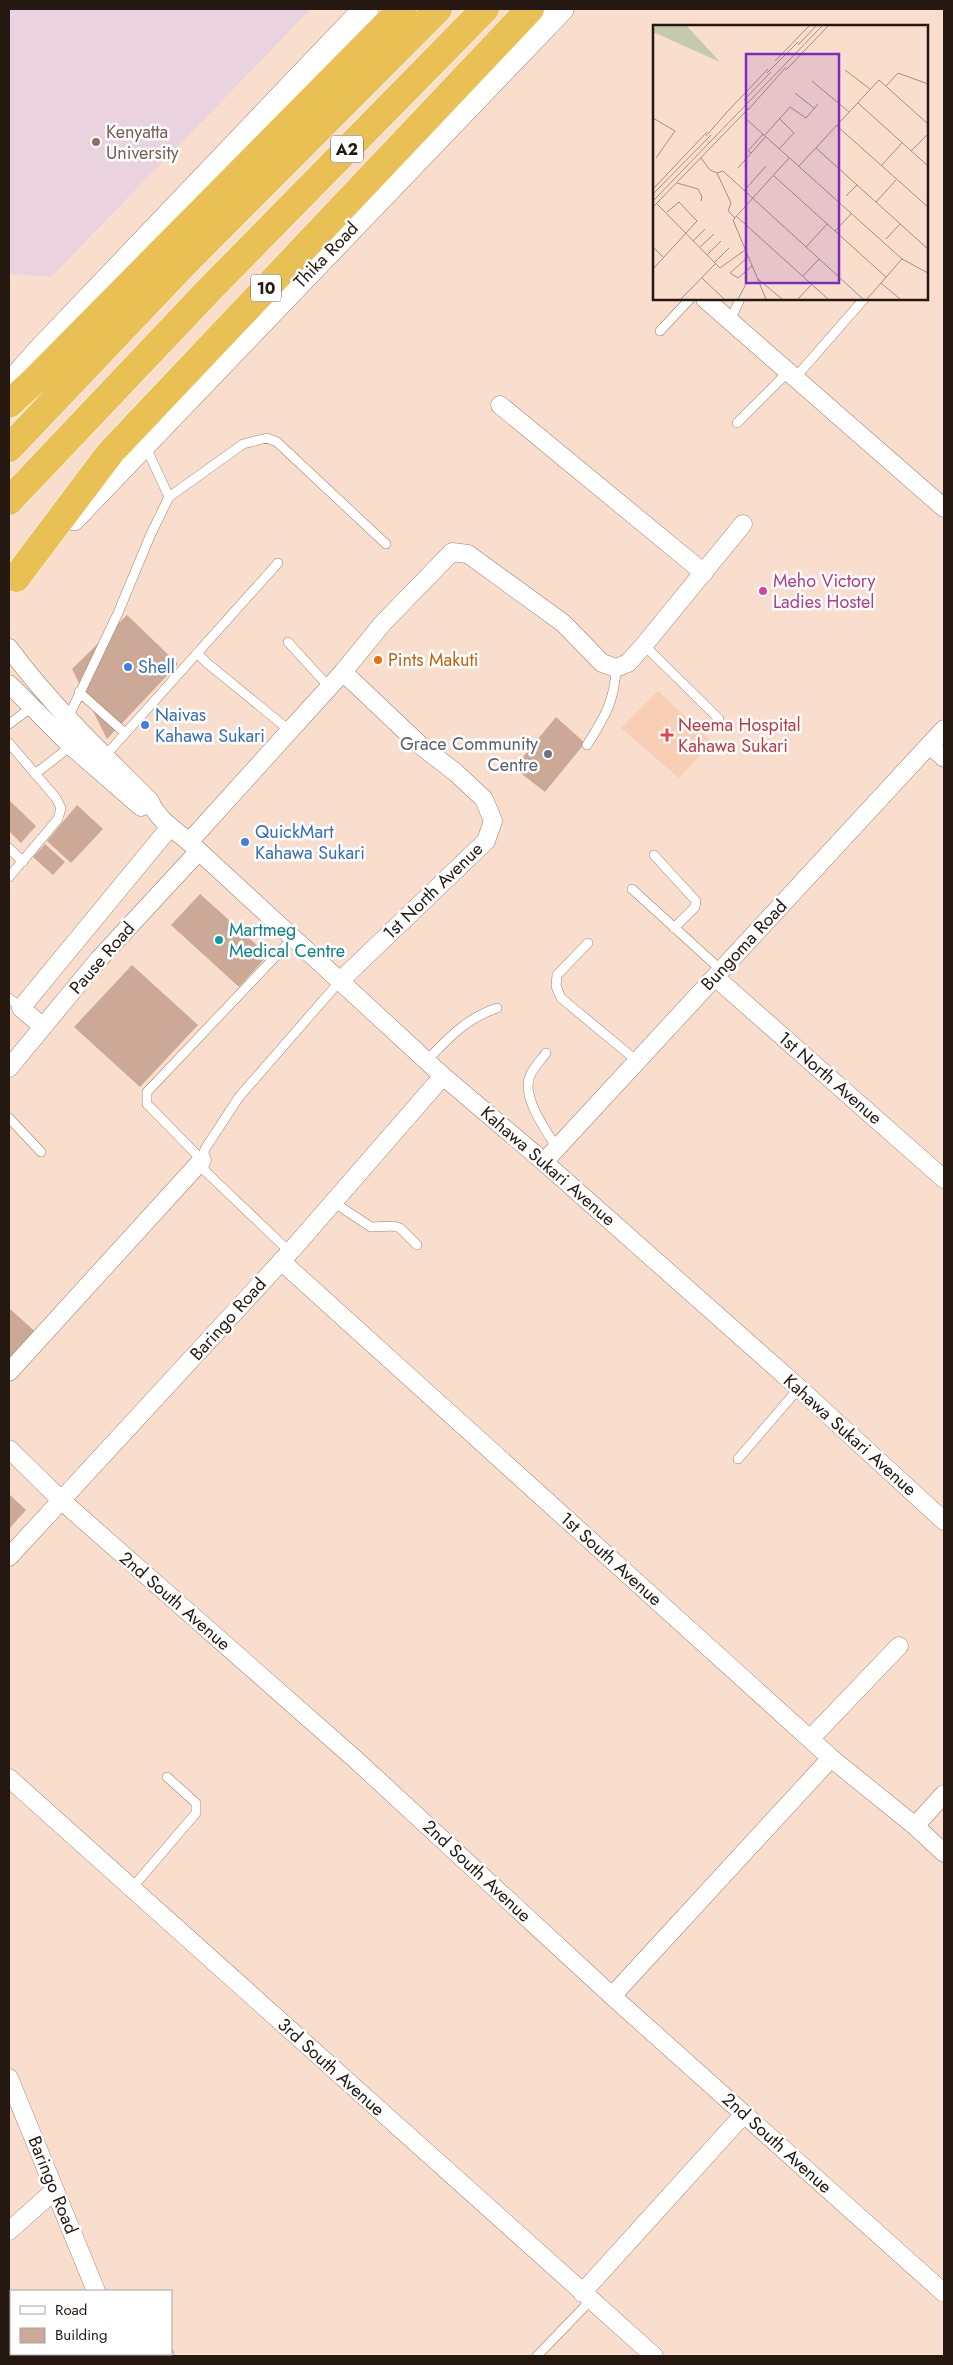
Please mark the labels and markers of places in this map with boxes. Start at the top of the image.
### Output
place label: Kenyatta University [106,119,179,166]
marker: Kenyatta University [90,136,102,148]
place label: Meho Victory Ladies Hostel [773,568,876,615]
marker: Meho Victory Ladies Hostel [757,585,769,597]
place label: Pints Makuti [388,647,478,673]
place label: Shell [138,654,175,680]
marker: Pints Makuti [372,654,384,666]
marker: Shell [122,661,134,673]
place label: Naivas Kahawa Sukari [155,702,265,749]
place label: Neema Hospital Kahawa Sukari [678,712,801,759]
marker: Naivas Kahawa Sukari [139,719,151,731]
marker: Neema Hospital Kahawa Sukari [660,728,674,742]
place label: Grace Community Centre [400,731,538,778]
marker: Grace Community Centre [542,748,554,760]
place label: QuickMart Kahawa Sukari [255,819,365,866]
marker: QuickMart Kahawa Sukari [239,836,251,848]
place label: Martmeg Medical Centre [229,917,345,964]
marker: Martmeg Medical Centre [213,934,225,946]

